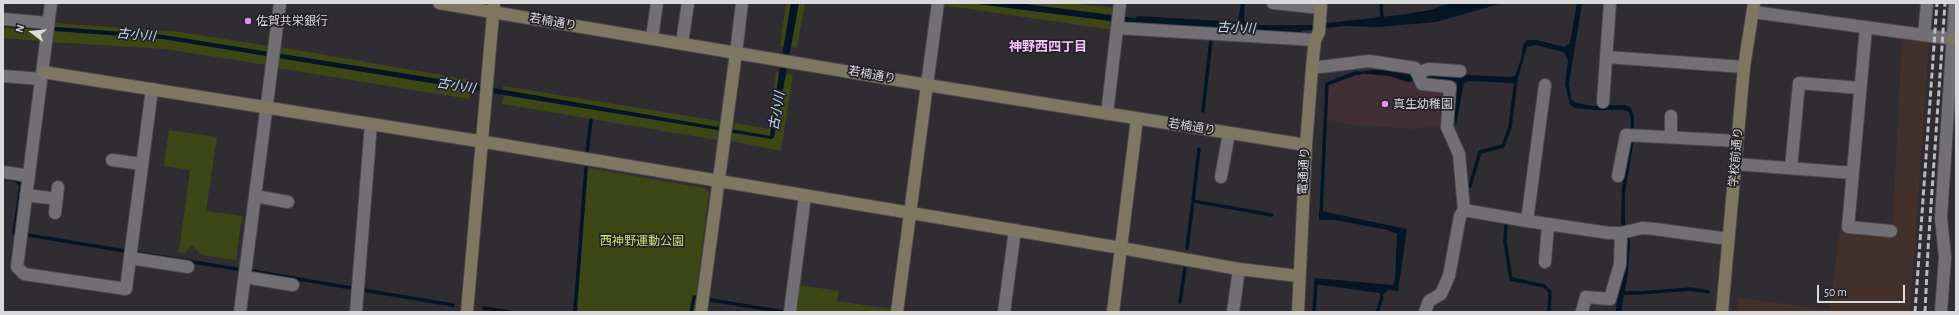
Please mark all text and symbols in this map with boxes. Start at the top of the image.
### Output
street label: 若楠通り [528,11,578,33]
north arrow [12,12,52,52]
place label: 佐賀共栄銀行 [256,14,328,28]
marker: 佐賀共栄銀行 [243,16,253,26]
water label: 古小川 [1216,20,1256,36]
text: N [14,23,26,34]
water label: 古小川 [116,26,156,44]
district label: 神野西四丁目 [1009,39,1087,55]
street label: 若楠通り [847,64,897,86]
water label: 古小川 [436,75,476,97]
water label: 古小川 [766,91,788,131]
place label: 真生幼稚園 [1393,97,1453,111]
marker: 真生幼稚園 [1380,99,1390,109]
street label: 若楠通り [1167,116,1217,138]
street label: 学校前通り [1726,126,1746,188]
street label: 電通通り [1296,147,1312,195]
park label: 西神野運動公園 [600,234,684,248]
scale bar [1819,277,1907,303]
text: 50 m [1824,286,1847,298]

